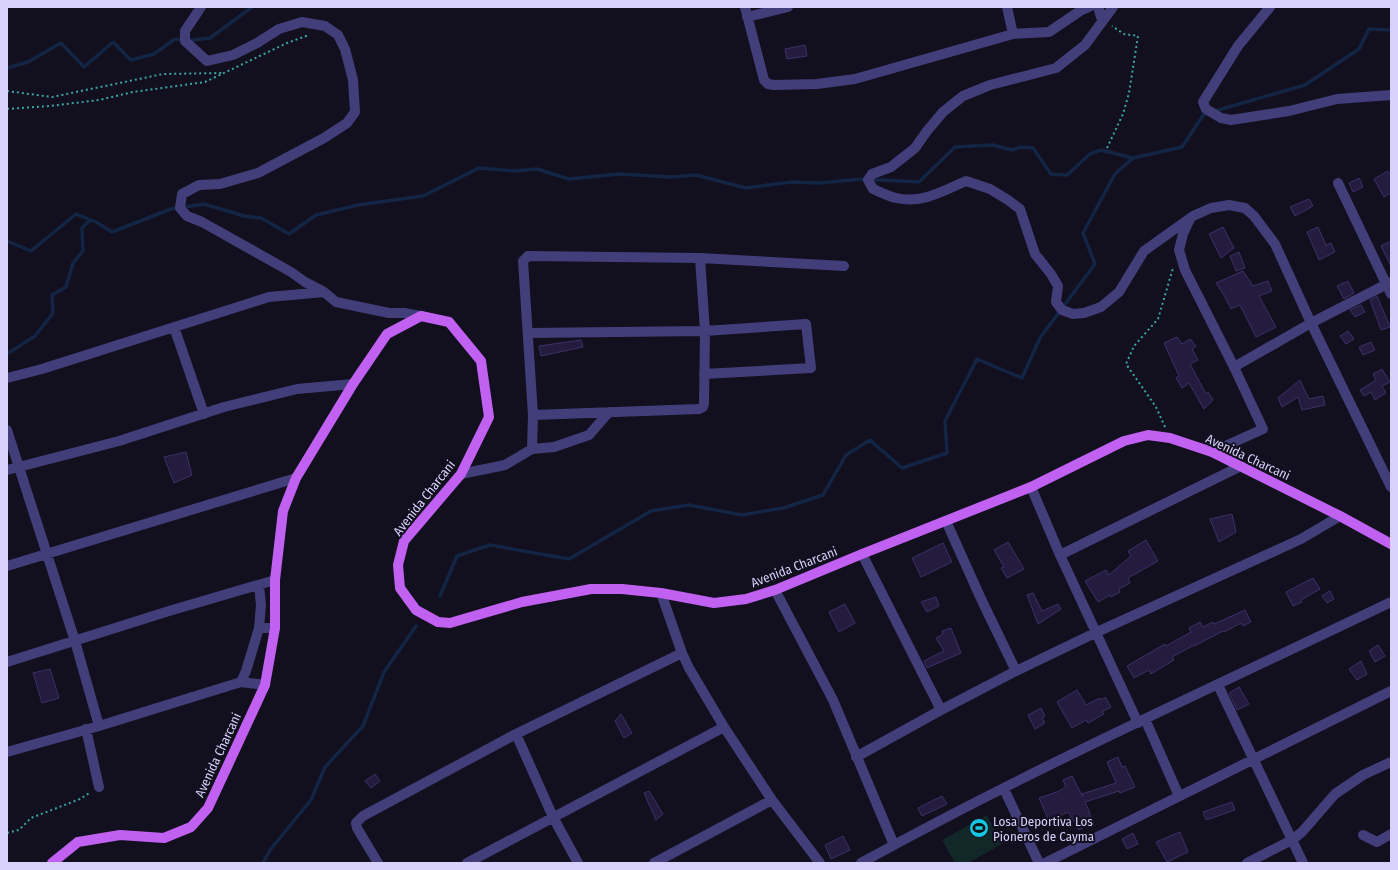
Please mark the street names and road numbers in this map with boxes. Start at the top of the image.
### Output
street label: Avenida Charcani [1203,431,1293,483]
street label: Avenida Charcani [390,457,458,539]
street label: Avenida Charcani [749,544,839,590]
street label: Avenida Charcani [192,710,244,800]

